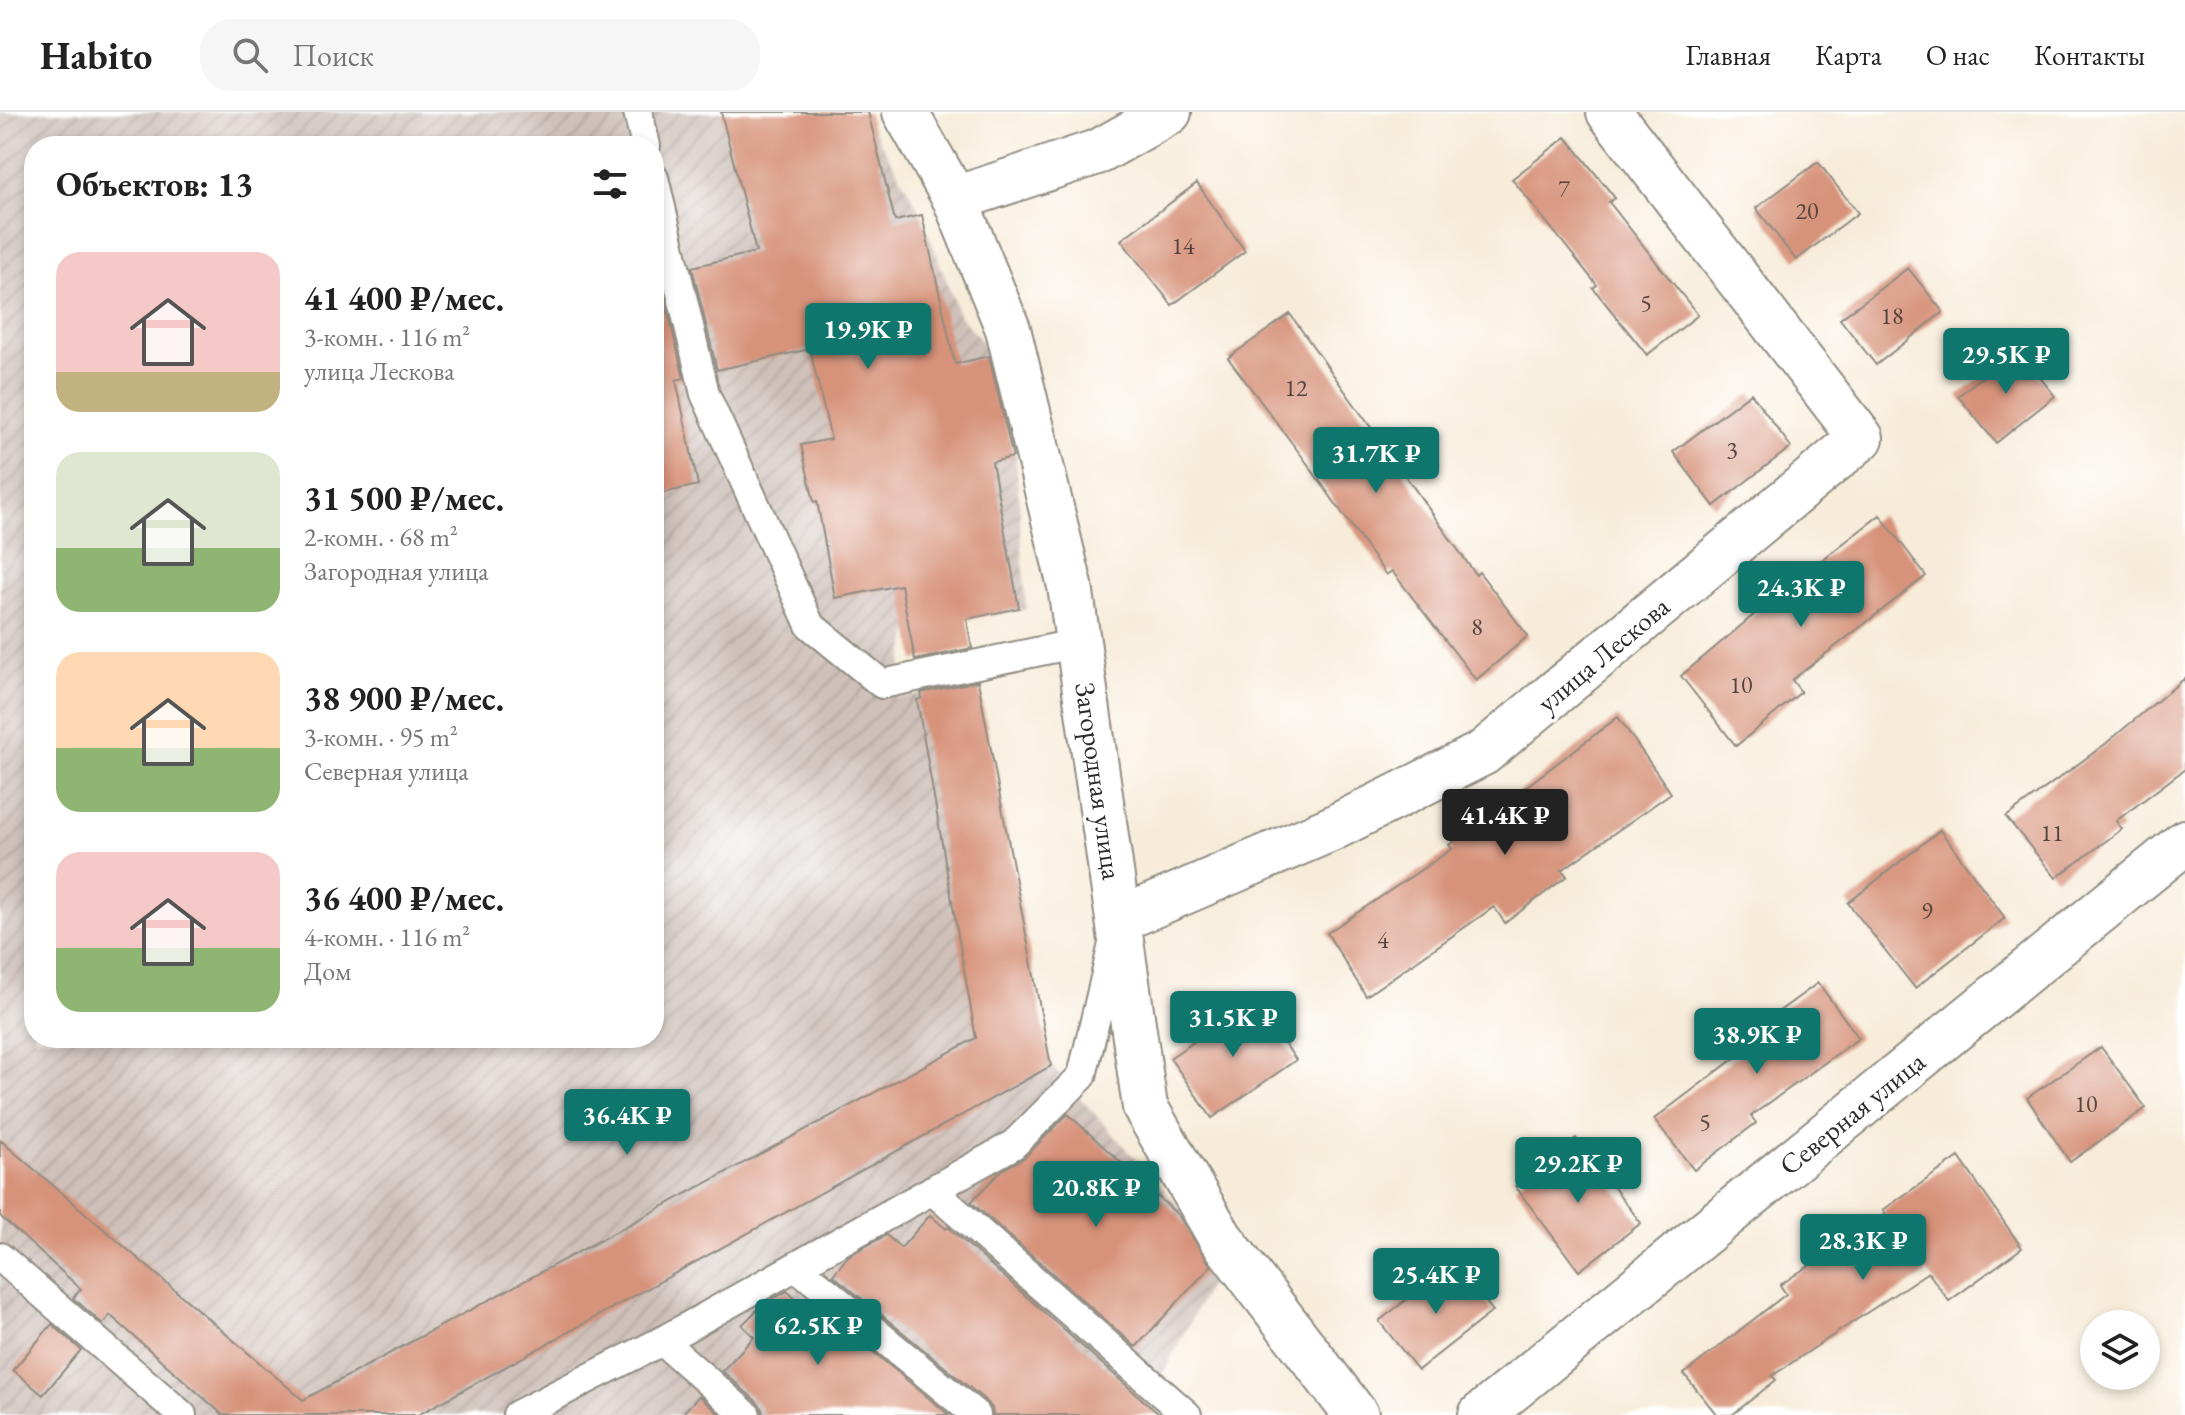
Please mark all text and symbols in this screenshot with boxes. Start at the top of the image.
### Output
search box [200,19,760,91]
text: Habito [40,31,152,80]
icon: search [228,33,272,77]
text: Поиск [292,36,374,75]
text: Главная [1686,37,1771,73]
text: Карта [1815,37,1882,73]
text: О нас [1926,37,1990,73]
text: Контакты [2034,37,2145,73]
text: Объектов: 13 [56,162,253,206]
icon: filters [588,162,632,206]
house number: 7 [1558,173,1570,204]
house number: 20 [1795,195,1819,226]
house number: 14 [1171,230,1195,261]
text: 41 400 ₽/мес. [304,276,504,320]
icon: home [120,284,216,380]
house number: 5 [1640,287,1652,318]
house number: 18 [1880,300,1904,331]
pin: 19.9K ₽ [794,303,942,371]
text: 19.9K ₽ [823,312,913,346]
text: 3-комн. · 116 m² [304,320,470,354]
pin: 29.5K ₽ [1932,328,2080,396]
text: 29.5K ₽ [1961,337,2051,371]
text: улица Лескова [304,354,455,388]
house number: 12 [1284,372,1308,403]
pin: 31.7K ₽ [1302,427,1450,495]
house number: 3 [1726,434,1738,465]
text: 31.7K ₽ [1331,436,1421,470]
text: 31 500 ₽/мес. [304,476,504,520]
icon: home [120,484,216,580]
text: 2-комн. · 68 m² [304,520,458,554]
text: Загородная улица [304,554,489,588]
pin: 24.3K ₽ [1727,561,1875,629]
text: 24.3K ₽ [1756,570,1846,604]
street label: улица Лескова [1529,588,1677,720]
house number: 8 [1471,611,1483,642]
house number: 10 [1729,669,1753,700]
text: 38 900 ₽/мес. [304,676,504,720]
street label: Загородная улица [1067,680,1131,883]
icon: home [120,684,216,780]
text: 3-комн. · 95 m² [304,720,458,754]
text: Северная улица [304,754,469,788]
pin: 41.4K ₽ [1431,789,1579,857]
text: 41.4K ₽ [1460,798,1550,832]
house number: 11 [2040,817,2064,848]
text: 36 400 ₽/мес. [304,876,504,920]
icon: home [120,884,216,980]
house number: 9 [1921,895,1933,926]
text: 4-комн. · 116 m² [304,920,470,954]
house number: 4 [1377,924,1389,955]
text: Дом [304,954,351,988]
pin: 31.5K ₽ [1159,991,1307,1059]
text: 31.5K ₽ [1188,1000,1278,1034]
pin: 38.9K ₽ [1683,1008,1831,1076]
text: 38.9K ₽ [1712,1017,1802,1051]
street label: Северная улица [1772,1043,1933,1183]
house number: 10 [2074,1088,2098,1119]
pin: 36.4K ₽ [553,1089,701,1157]
text: 36.4K ₽ [582,1098,672,1132]
house number: 5 [1699,1106,1711,1137]
pin: 29.2K ₽ [1504,1137,1652,1205]
text: 29.2K ₽ [1533,1146,1623,1180]
pin: 20.8K ₽ [1022,1161,1170,1229]
text: 20.8K ₽ [1051,1170,1141,1204]
pin: 28.3K ₽ [1789,1214,1937,1282]
text: 28.3K ₽ [1818,1223,1908,1257]
pin: 25.4K ₽ [1362,1248,1510,1316]
text: 25.4K ₽ [1391,1257,1481,1291]
pin: 62.5K ₽ [744,1299,892,1367]
text: 62.5K ₽ [773,1308,863,1342]
map controls [2080,1310,2160,1390]
button: layers [2080,1310,2160,1390]

